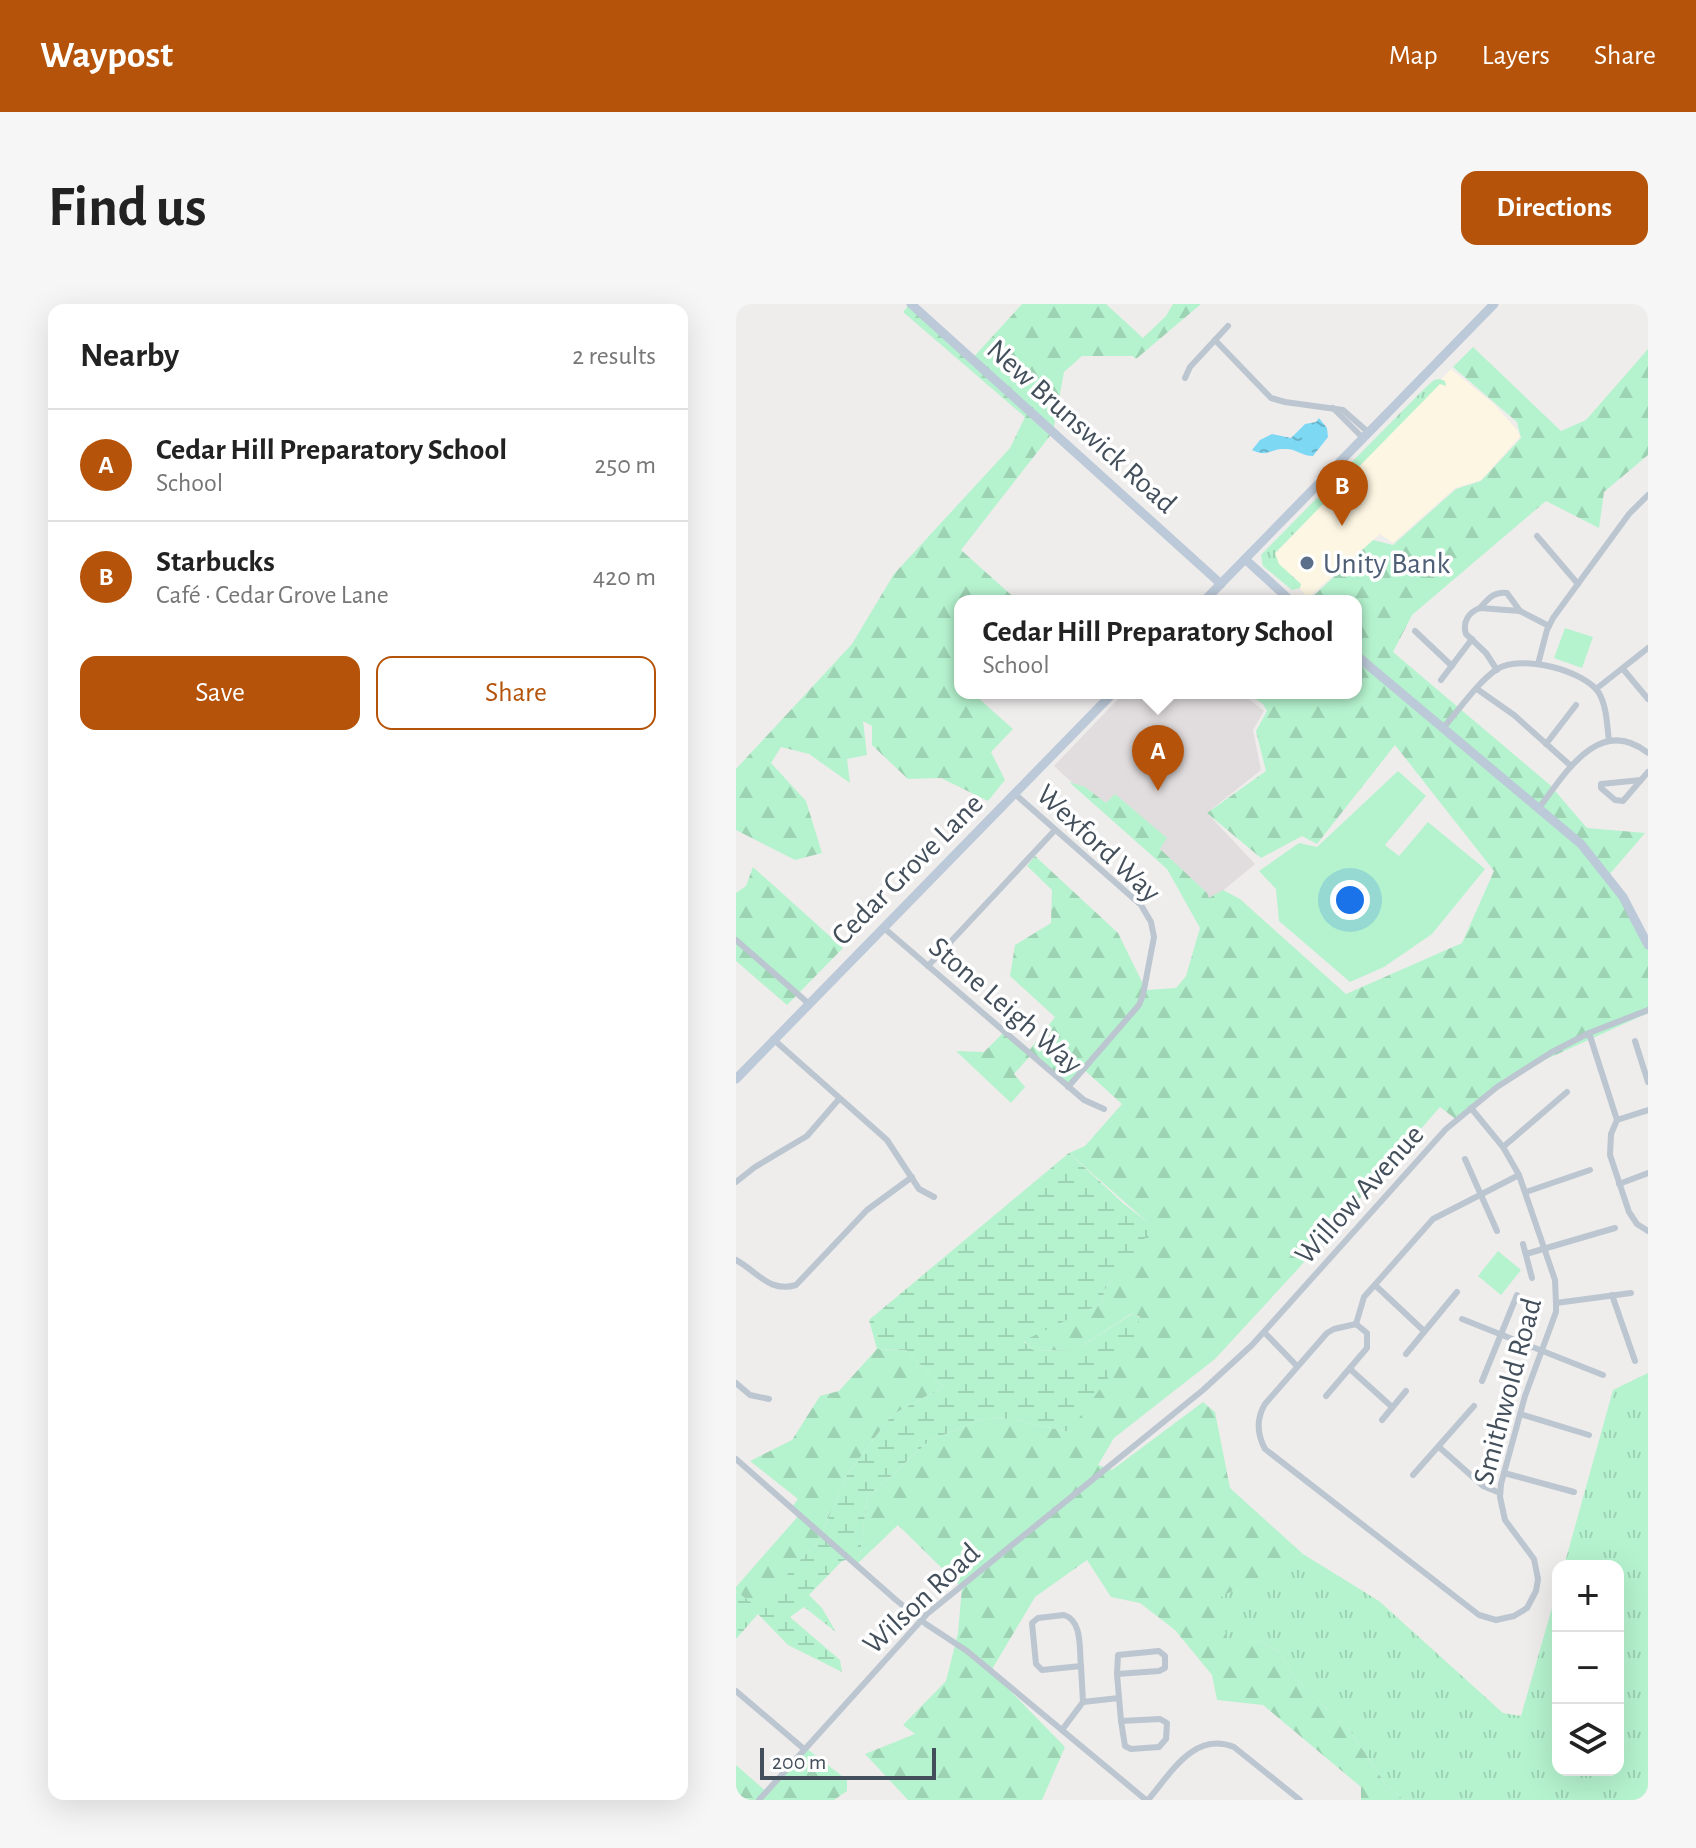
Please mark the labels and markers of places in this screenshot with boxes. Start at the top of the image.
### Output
pin: B [1316,460,1368,526]
place label: Unity Bank [1323,549,1450,579]
marker: Unity Bank [1298,554,1316,572]
pin: A [1132,725,1184,791]

